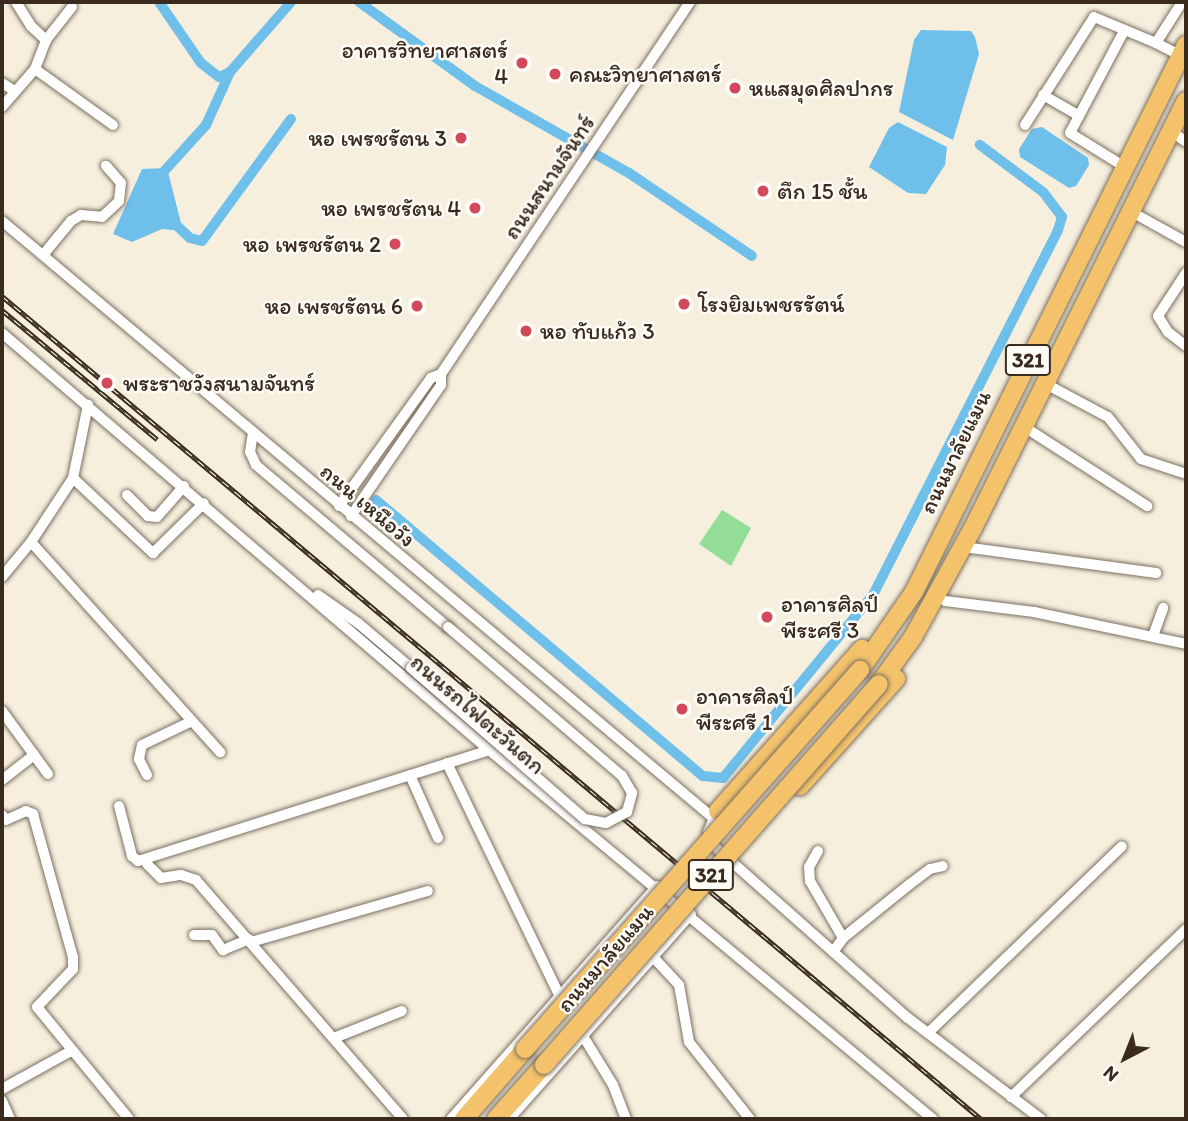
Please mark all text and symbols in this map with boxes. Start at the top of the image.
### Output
place label: อาคารวิทยาศาสตร์ 4 [342,36,508,90]
marker: อาคารวิทยาศาสตร์ 4 [514,55,530,71]
place label: คณะวิทยาศาสตร์ [569,60,722,88]
marker: คณะวิทยาศาสตร์ [547,66,563,82]
place label: หแสมุดศิลปากร [749,74,894,102]
marker: หแสมุดศิลปากร [727,80,743,96]
street label: ถนนสนามจันทร์ [497,110,601,244]
place label: หอ เพรชรัตน 3 [308,124,447,152]
marker: หอ เพรชรัตน 3 [453,130,469,146]
place label: ตึก 15 ชั้น [777,177,868,205]
marker: ตึก 15 ชั้น [755,183,771,199]
place label: หอ เพรชรัตน 4 [321,194,461,222]
marker: หอ เพรชรัตน 4 [467,200,483,216]
place label: หอ เพรชรัตน 2 [243,230,381,258]
marker: หอ เพรชรัตน 2 [387,236,403,252]
place label: โรงยิมเพชรรัตน์ [698,290,844,318]
place label: หอ เพรชรัตน 6 [265,292,403,320]
marker: โรงยิมเพชรรัตน์ [676,296,692,312]
marker: หอ เพรชรัตน 6 [409,298,425,314]
place label: หอ ทับแก้ว 3 [540,317,655,345]
marker: หอ ทับแก้ว 3 [518,323,534,339]
road number: 321 [1004,342,1052,378]
place label: พระราชวังสนามจันทร์ [123,369,315,397]
marker: พระราชวังสนามจันทร์ [97,373,117,393]
street label: ถนนมาลัยแมน [913,386,997,518]
street label: ถนน เหนือวัง [315,457,421,553]
place label: อาคารศิลป์ พีระศรี 3 [781,590,879,644]
marker: อาคารศิลป์ พีระศรี 3 [759,609,775,625]
street label: ถนนรถไฟตะวันตก [405,648,551,780]
place label: อาคารศิลป์ พีระศรี 1 [696,682,794,736]
marker: อาคารศิลป์ พีระศรี 1 [674,701,690,717]
road number: 321 [686,858,736,892]
street label: ถนนมาลัยแมน [551,898,659,1018]
north arrow [1090,1023,1160,1093]
text: N [1098,1061,1123,1087]

